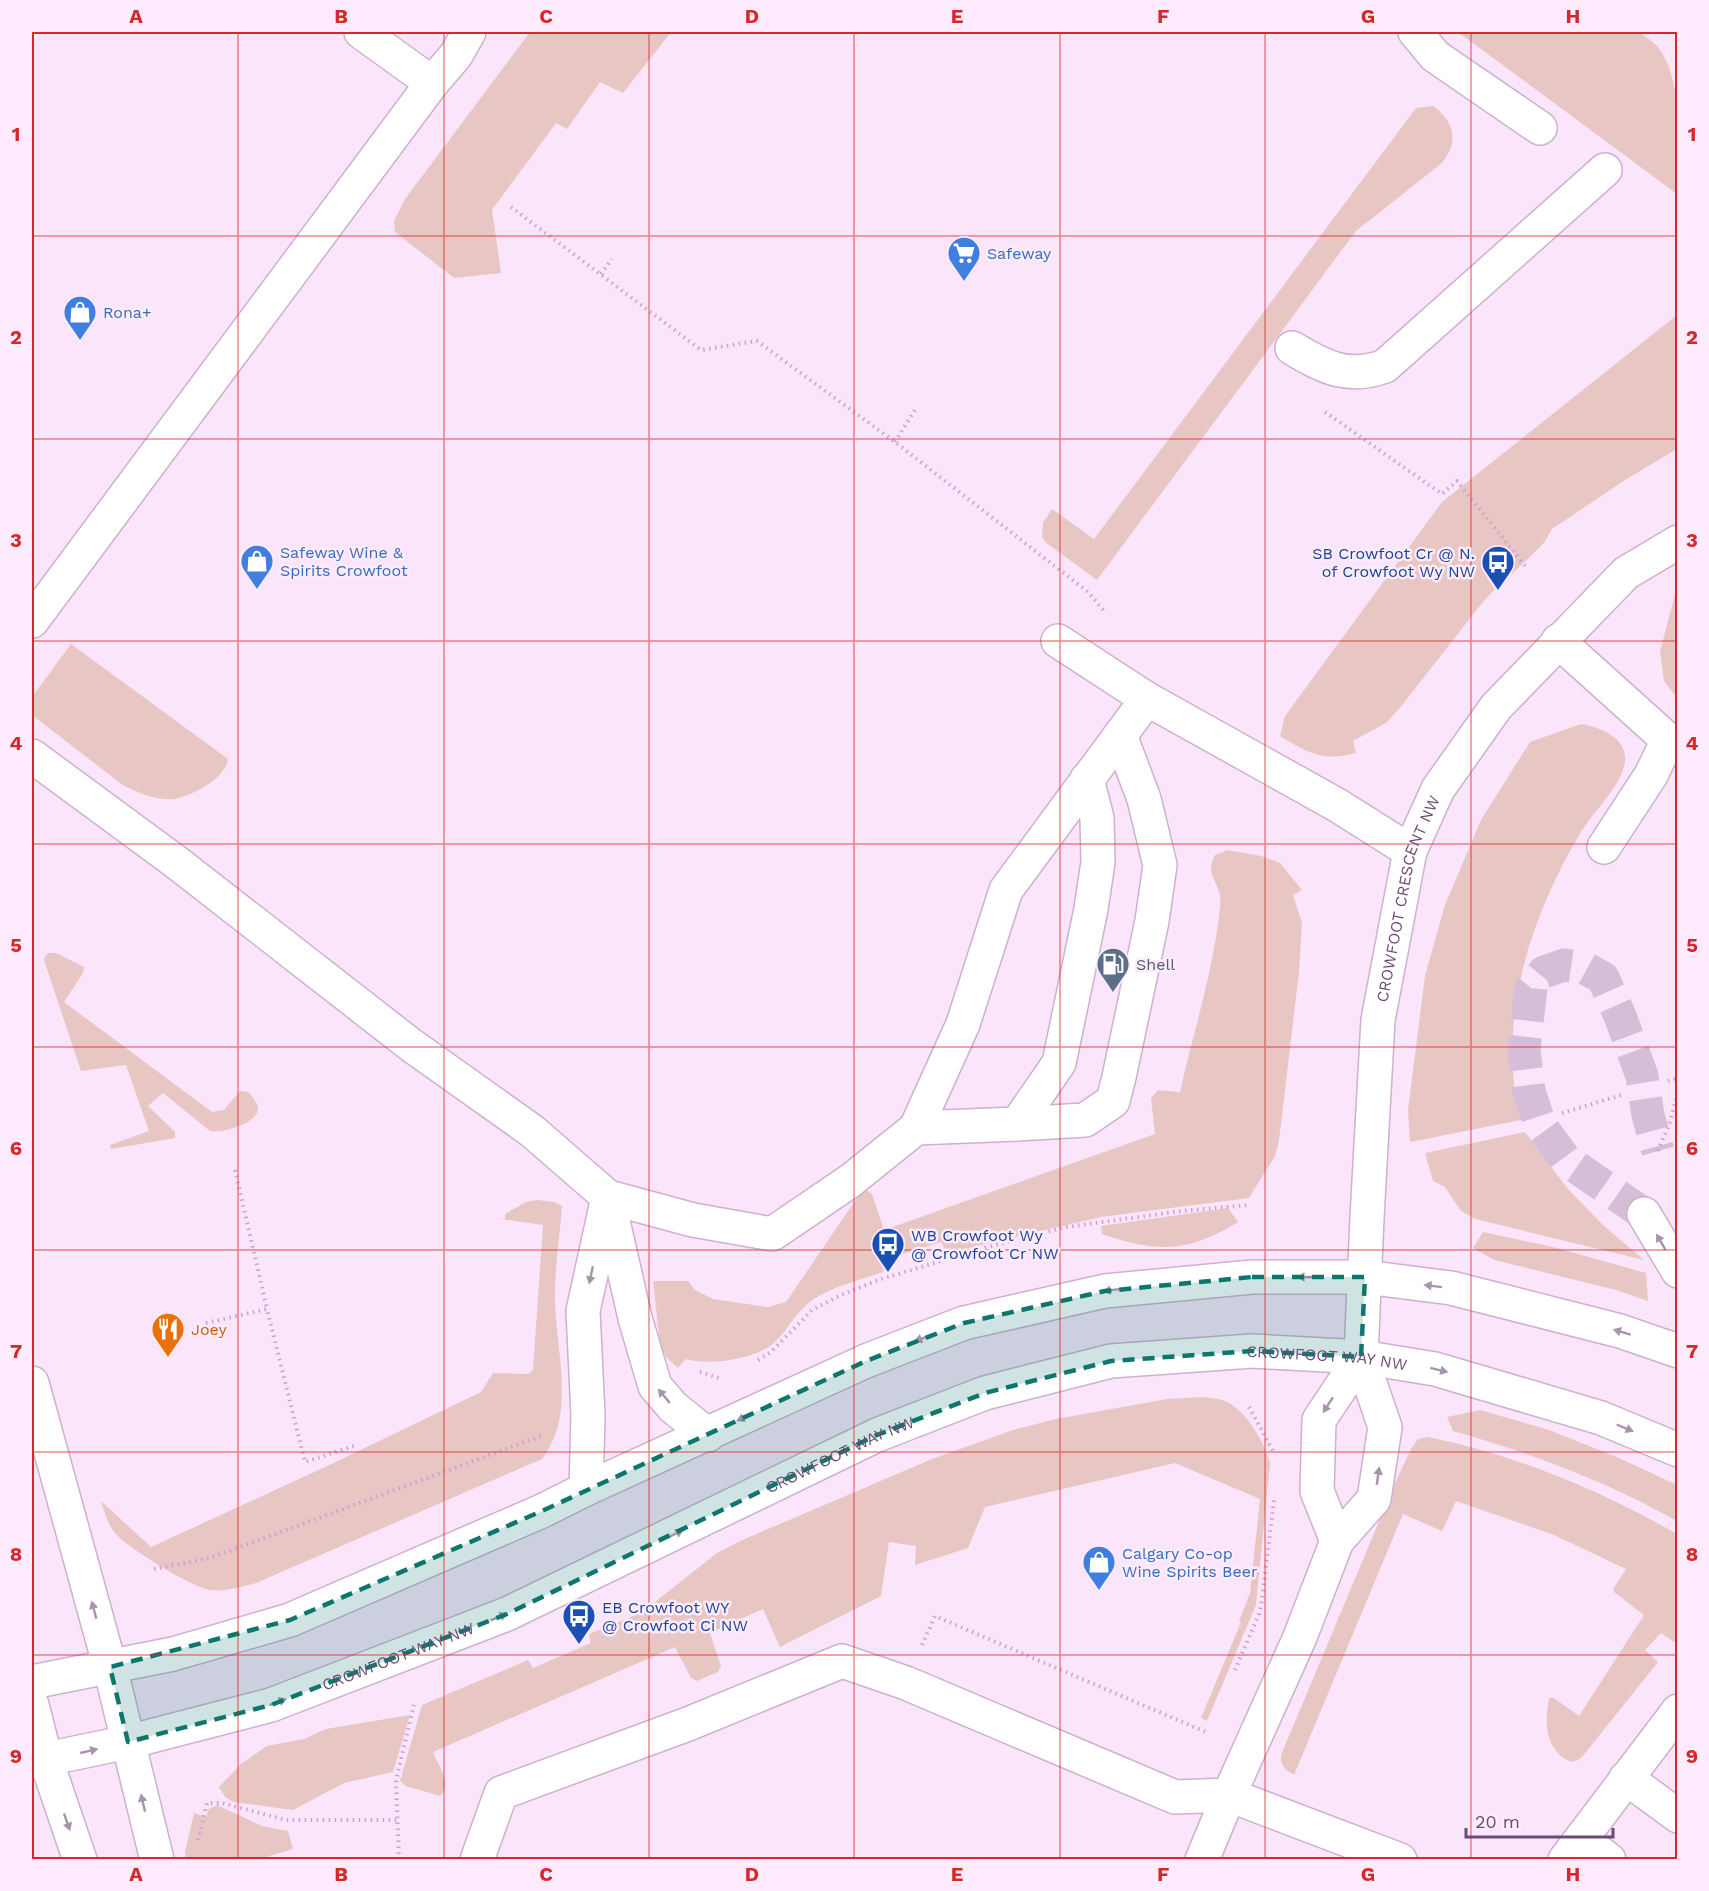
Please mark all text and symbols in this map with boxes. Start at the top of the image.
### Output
text: A [129,4,143,28]
text: B [334,4,348,28]
text: C [539,4,553,28]
text: D [745,4,759,28]
text: E [951,4,963,28]
text: F [1157,4,1169,28]
text: G [1361,4,1375,28]
text: H [1566,4,1580,28]
text: 1 [12,122,20,146]
text: 1 [1688,122,1696,146]
supermarket icon: Safeway [946,235,982,282]
place label: Safeway [987,244,1052,263]
shop icon: Rona+ [62,294,98,341]
place label: Rona+ [103,303,152,322]
text: 2 [10,325,22,349]
text: 2 [1686,325,1698,349]
text: 3 [10,528,22,552]
text: 3 [1686,528,1698,552]
shop icon: Safeway Wine & Spirits Crowfoot [239,543,275,590]
place label: Safeway Wine & Spirits Crowfoot [280,543,408,580]
place label: SB Crowfoot Cr @ N. of Crowfoot Wy NW [1312,544,1475,581]
bus stop icon: SB Crowfoot Cr @ N. of Crowfoot Wy NW [1480,544,1516,591]
text: 4 [10,731,23,755]
text: 4 [1686,731,1699,755]
street label: CROWFOOT CRESCENT NW [1372,792,1443,1004]
text: 5 [10,933,22,957]
text: 5 [1686,933,1698,957]
fuel station icon: Shell [1095,946,1131,993]
place label: Shell [1136,955,1175,974]
text: 6 [10,1136,22,1160]
text: 6 [1686,1136,1698,1160]
bus stop icon: WB Crowfoot Wy @ Crowfoot Cr NW [870,1226,906,1273]
place label: WB Crowfoot Wy @ Crowfoot Cr NW [911,1226,1059,1263]
one-way arrow [1656,1233,1666,1250]
one-way arrow [585,1266,595,1284]
one-way arrow [1297,1272,1316,1282]
one-way arrow [1423,1281,1442,1291]
one-way arrow [1102,1285,1121,1295]
restaurant icon: Joey [150,1311,186,1358]
place label: Joey [191,1320,227,1339]
one-way arrow [1613,1327,1631,1336]
one-way arrow [914,1334,932,1344]
text: 7 [10,1339,22,1363]
text: 7 [1686,1339,1698,1363]
street label: CROWFOOT WAY NW [1246,1341,1409,1374]
one-way arrow [1430,1366,1448,1376]
one-way arrow [658,1389,671,1404]
one-way arrow [1323,1397,1334,1414]
street label: CROWFOOT WAY NW [763,1412,917,1497]
one-way arrow [737,1413,754,1422]
one-way arrow [1616,1423,1634,1433]
one-way arrow [1373,1466,1382,1485]
one-way arrow [666,1529,684,1539]
text: 8 [10,1542,22,1566]
text: 8 [1686,1542,1698,1566]
shop icon: Calgary Co-op Wine Spirits Beer [1081,1544,1117,1591]
place label: Calgary Co-op Wine Spirits Beer [1122,1544,1258,1581]
bus stop icon: EB Crowfoot WY @ Crowfoot Ci NW [561,1598,597,1645]
place label: EB Crowfoot WY @ Crowfoot Ci NW [602,1598,748,1635]
one-way arrow [89,1601,99,1620]
one-way arrow [490,1612,508,1622]
street label: CROWFOOT WAY NW [319,1618,477,1694]
one-way arrow [269,1697,287,1707]
text: 9 [10,1744,22,1768]
text: 9 [1686,1744,1698,1768]
one-way arrow [80,1745,98,1755]
one-way arrow [137,1793,147,1812]
scale bar [1466,1801,1613,1839]
text: 20 m [1475,1811,1520,1832]
one-way arrow [62,1813,72,1831]
text: A [129,1862,143,1886]
text: B [334,1862,348,1886]
text: C [539,1862,553,1886]
text: D [745,1862,759,1886]
text: E [951,1862,963,1886]
text: F [1157,1862,1169,1886]
text: G [1361,1862,1375,1886]
text: H [1566,1862,1580,1886]

